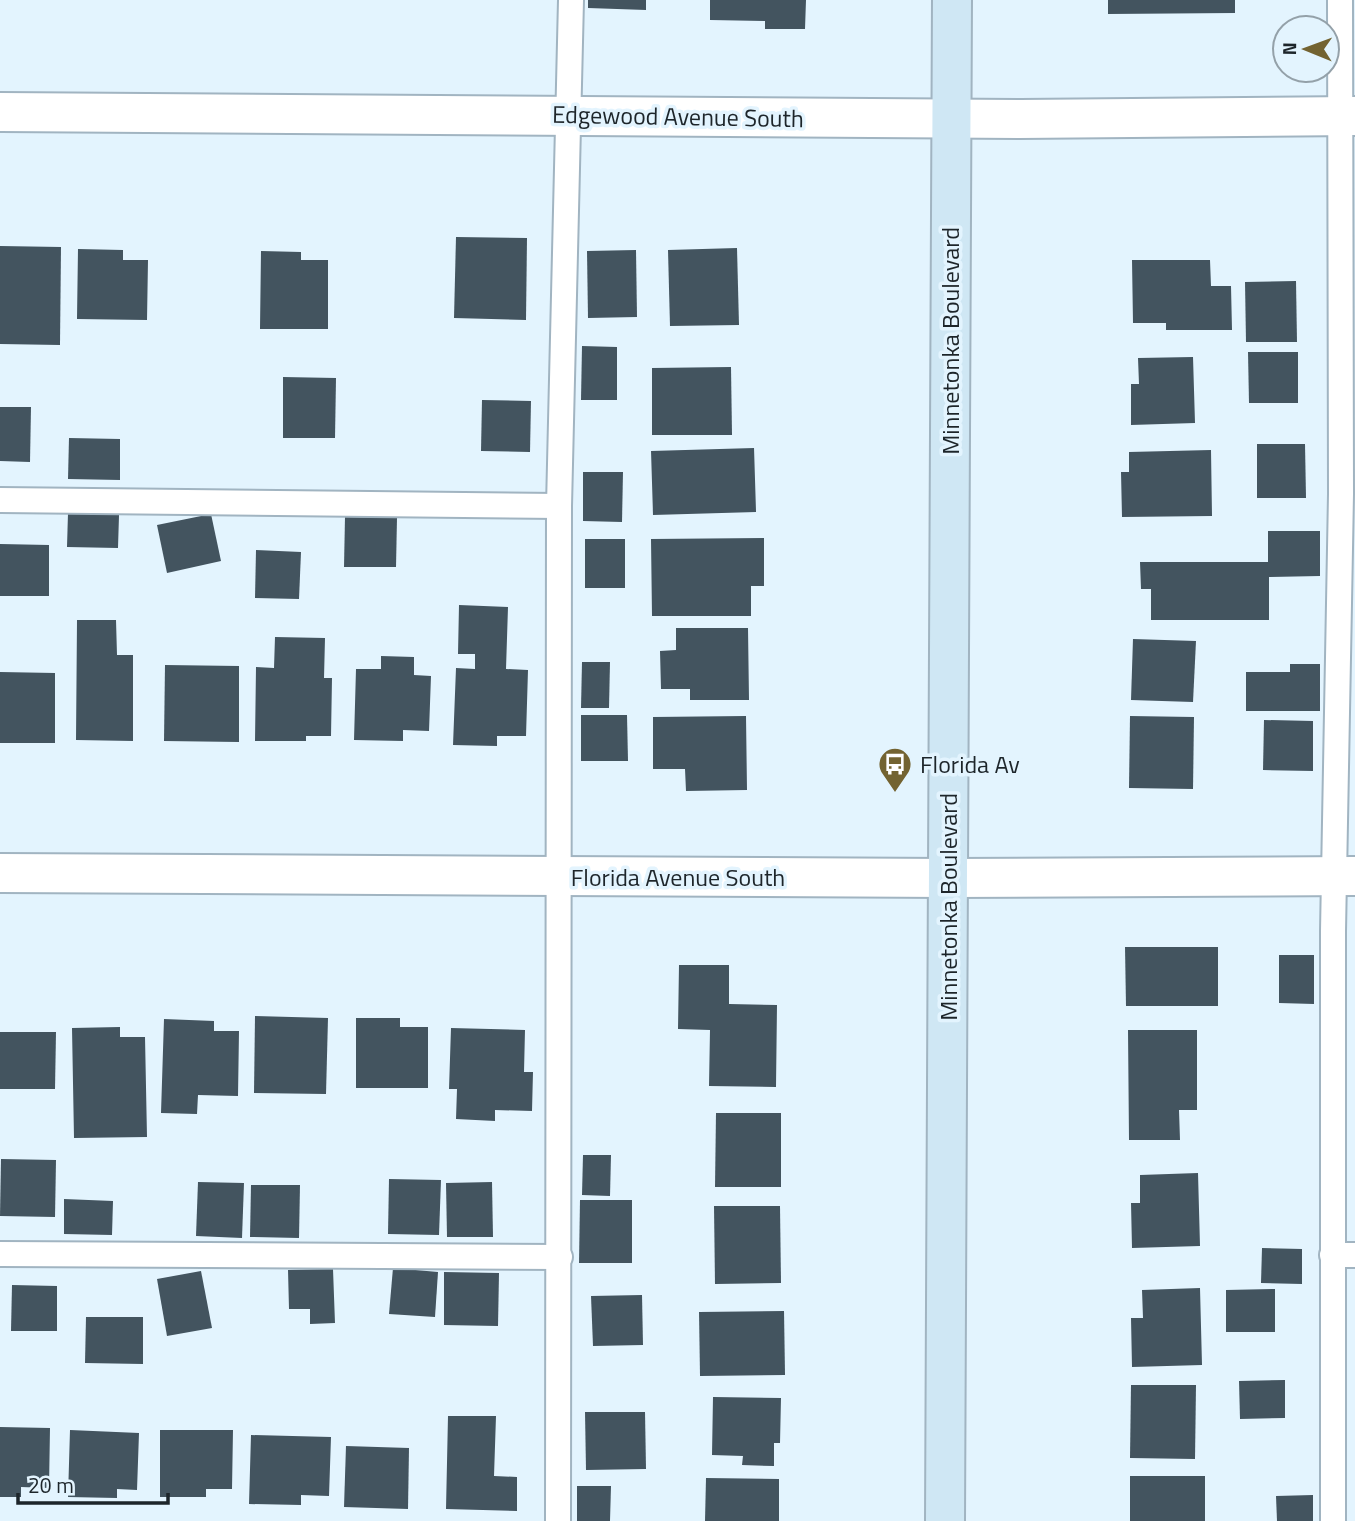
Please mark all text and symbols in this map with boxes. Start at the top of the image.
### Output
north arrow [1271,14,1341,84]
text: N [1274,42,1303,56]
street label: Edgewood Avenue South [552,96,804,136]
street label: Minnetonka Boulevard [932,227,968,455]
bus stop icon: Florida Av [876,745,914,794]
place label: Florida Av [920,746,1020,782]
street label: Minnetonka Boulevard [930,793,966,1021]
street label: Florida Avenue South [571,859,785,895]
scale bar [18,1462,168,1506]
text: 20 m [28,1469,74,1501]

